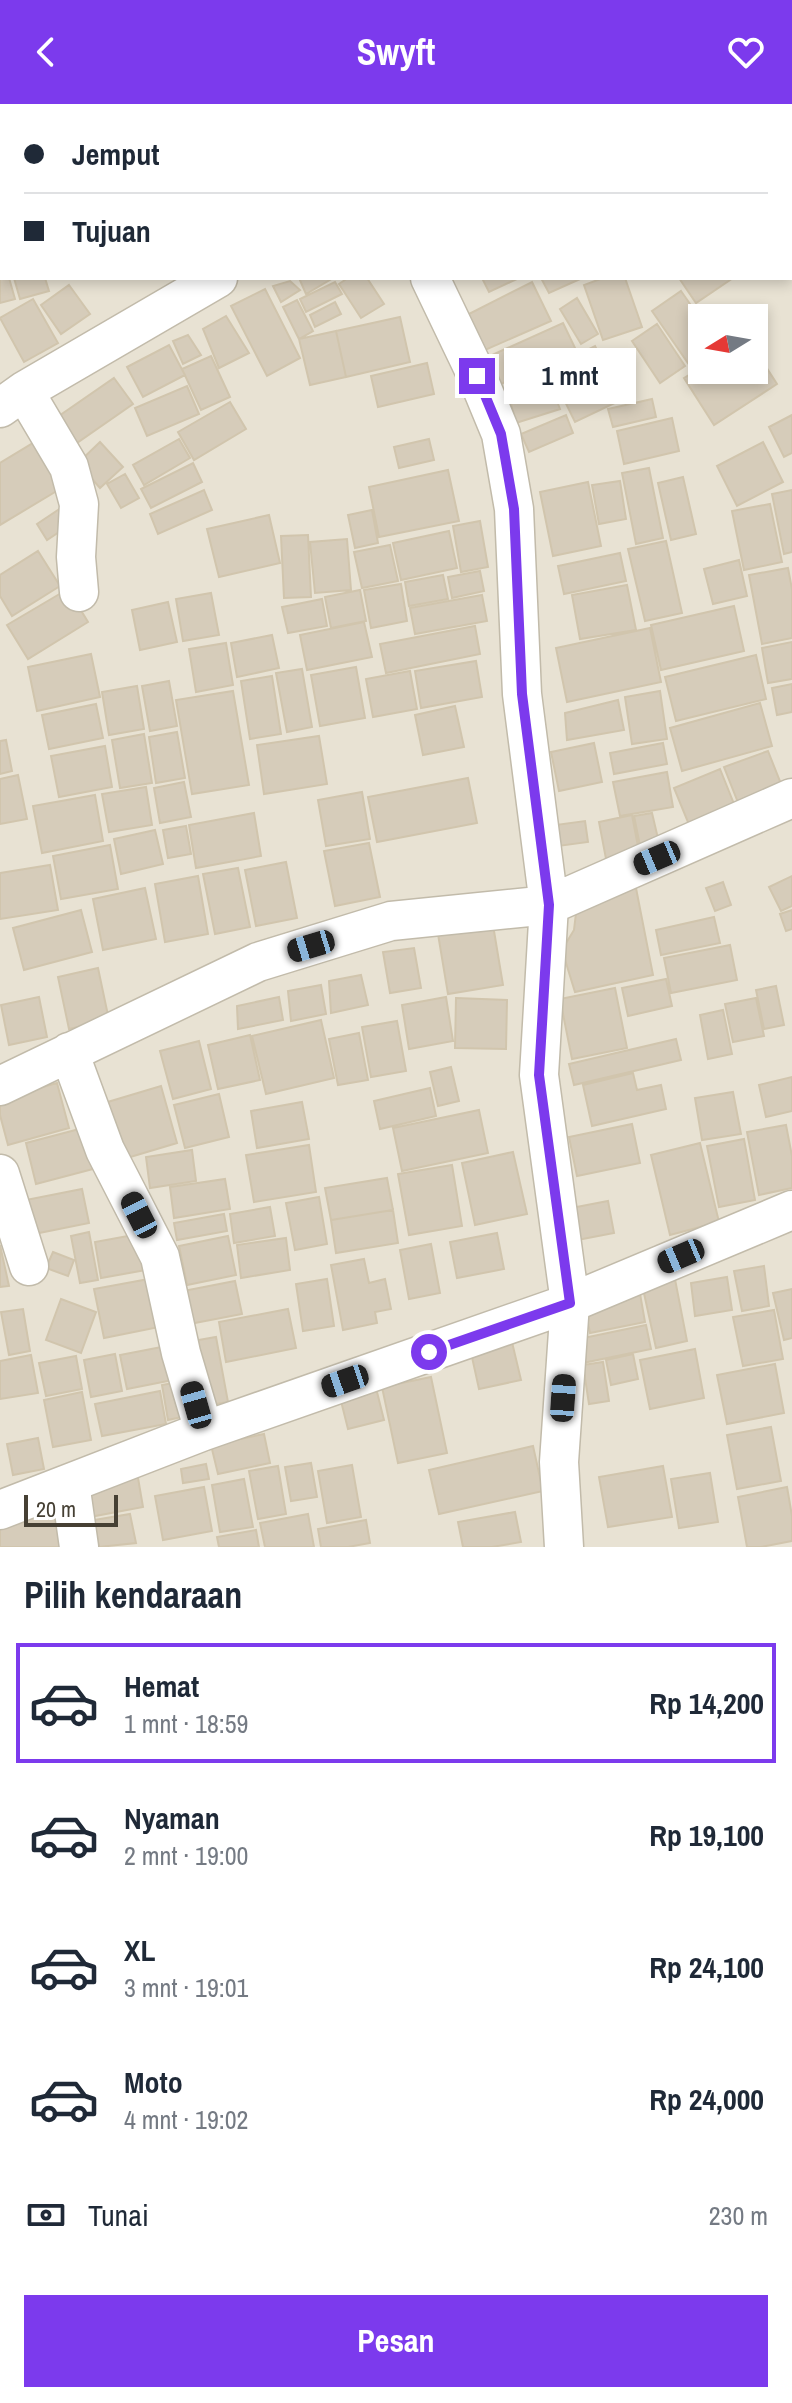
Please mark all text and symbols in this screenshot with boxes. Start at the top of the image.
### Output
text: Swyft [357,28,435,76]
icon: back [24,30,68,74]
icon: heart [724,30,768,74]
text: Jemput [72,134,159,174]
text: Tujuan [72,211,151,251]
north arrow [688,304,768,384]
map controls [688,304,768,384]
callout: 1 mnt [505,348,637,404]
route end [459,358,495,394]
text: 1 mnt [542,358,598,393]
car [630,838,684,878]
car [285,928,337,964]
car [117,1188,161,1242]
car [654,1236,708,1276]
route start [411,1334,447,1370]
car [318,1362,372,1400]
car [549,1373,577,1423]
car [178,1379,214,1431]
scale bar [24,1491,118,1527]
text: 20 m [36,1494,76,1524]
text: Pilih kendaraan [24,1571,242,1619]
text: Hemat [124,1666,199,1706]
icon: car [28,1667,100,1739]
text: Rp 14,200 [649,1683,764,1723]
text: 1 mnt · 18:59 [124,1706,248,1741]
text: Nyaman [124,1798,220,1838]
icon: car [28,1799,100,1871]
text: Rp 19,100 [649,1815,764,1855]
text: 2 mnt · 19:00 [124,1838,248,1873]
text: XL [124,1930,155,1970]
icon: car [28,1931,100,2003]
text: Rp 24,100 [649,1947,764,1987]
text: 3 mnt · 19:01 [124,1970,248,2005]
text: Moto [124,2062,183,2102]
icon: car [28,2063,100,2135]
text: Rp 24,000 [649,2079,764,2119]
text: 4 mnt · 19:02 [124,2102,248,2137]
icon: cash [24,2193,68,2237]
text: Tunai [88,2195,149,2235]
text: 230 m [709,2198,768,2233]
button: Pesan [24,2295,768,2387]

